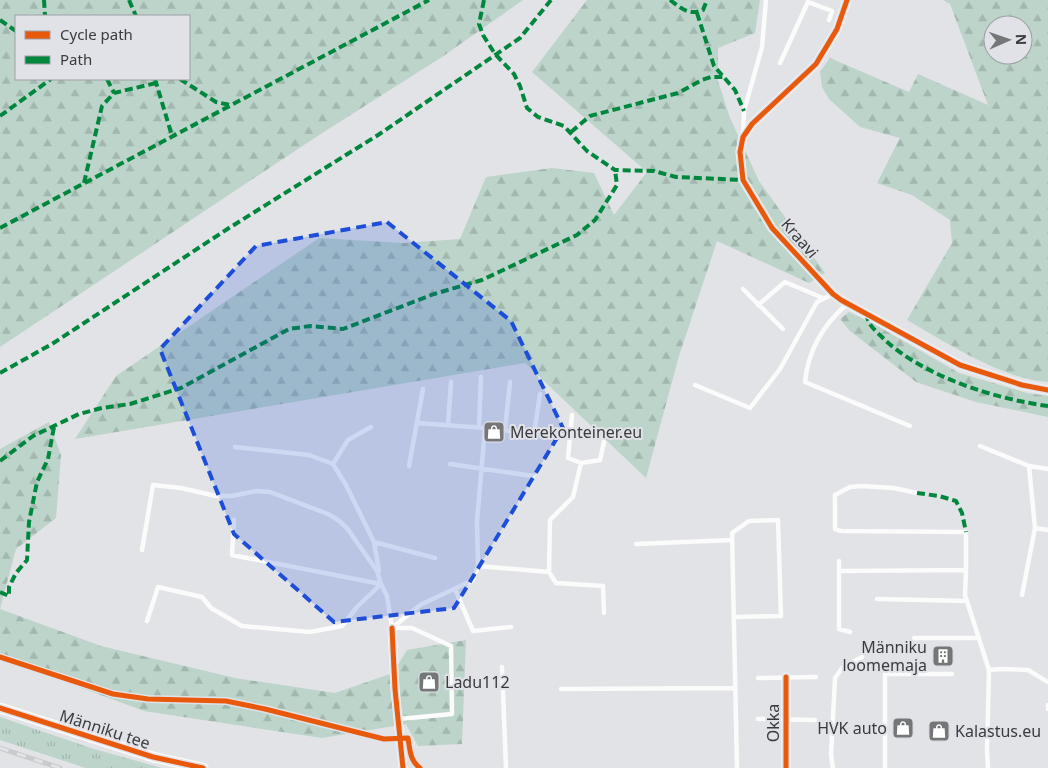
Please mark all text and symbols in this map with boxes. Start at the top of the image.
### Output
legend [15,15,190,80]
north arrow [983,15,1033,65]
text: Cycle path [60,24,133,44]
text: N [1012,34,1031,46]
text: Path [60,49,92,69]
street label: Kraavi [776,213,824,263]
shop icon: Merekonteiner.eu [482,420,506,444]
place label: Merekonteiner.eu [510,421,642,443]
place label: Männiku loomemaja [842,636,927,676]
building icon: Männiku loomemaja [931,644,955,668]
shop icon: Ladu112 [417,670,441,694]
place label: Ladu112 [445,671,510,693]
street label: Männiku tee [57,704,153,754]
street label: Okka [762,704,784,742]
shop icon: HVK auto [891,716,915,740]
place label: HVK auto [817,717,887,739]
shop icon: Kalastus.eu [927,719,951,743]
place label: Kalastus.eu [955,720,1041,742]

